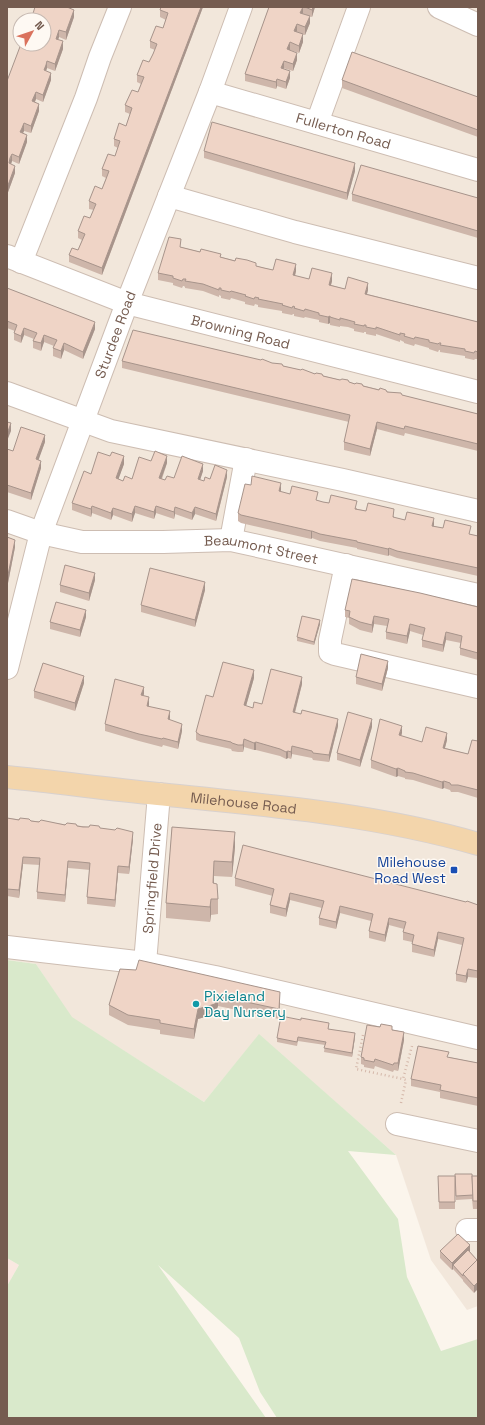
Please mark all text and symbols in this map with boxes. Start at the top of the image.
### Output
north arrow [12,12,52,52]
text: N [32,18,47,33]
street label: Fullerton Road [294,109,393,153]
street label: Sturdee Road [91,288,140,381]
street label: Browning Road [189,311,292,353]
street label: Beaumont Street [204,531,320,568]
street label: Milehouse Road [190,788,298,818]
street label: Springfield Drive [138,822,166,934]
place label: Milehouse Road West [374,853,446,887]
marker: Milehouse Road West [449,865,459,875]
place label: Pixieland Day Nursery [204,987,286,1021]
marker: Pixieland Day Nursery [191,999,201,1009]

